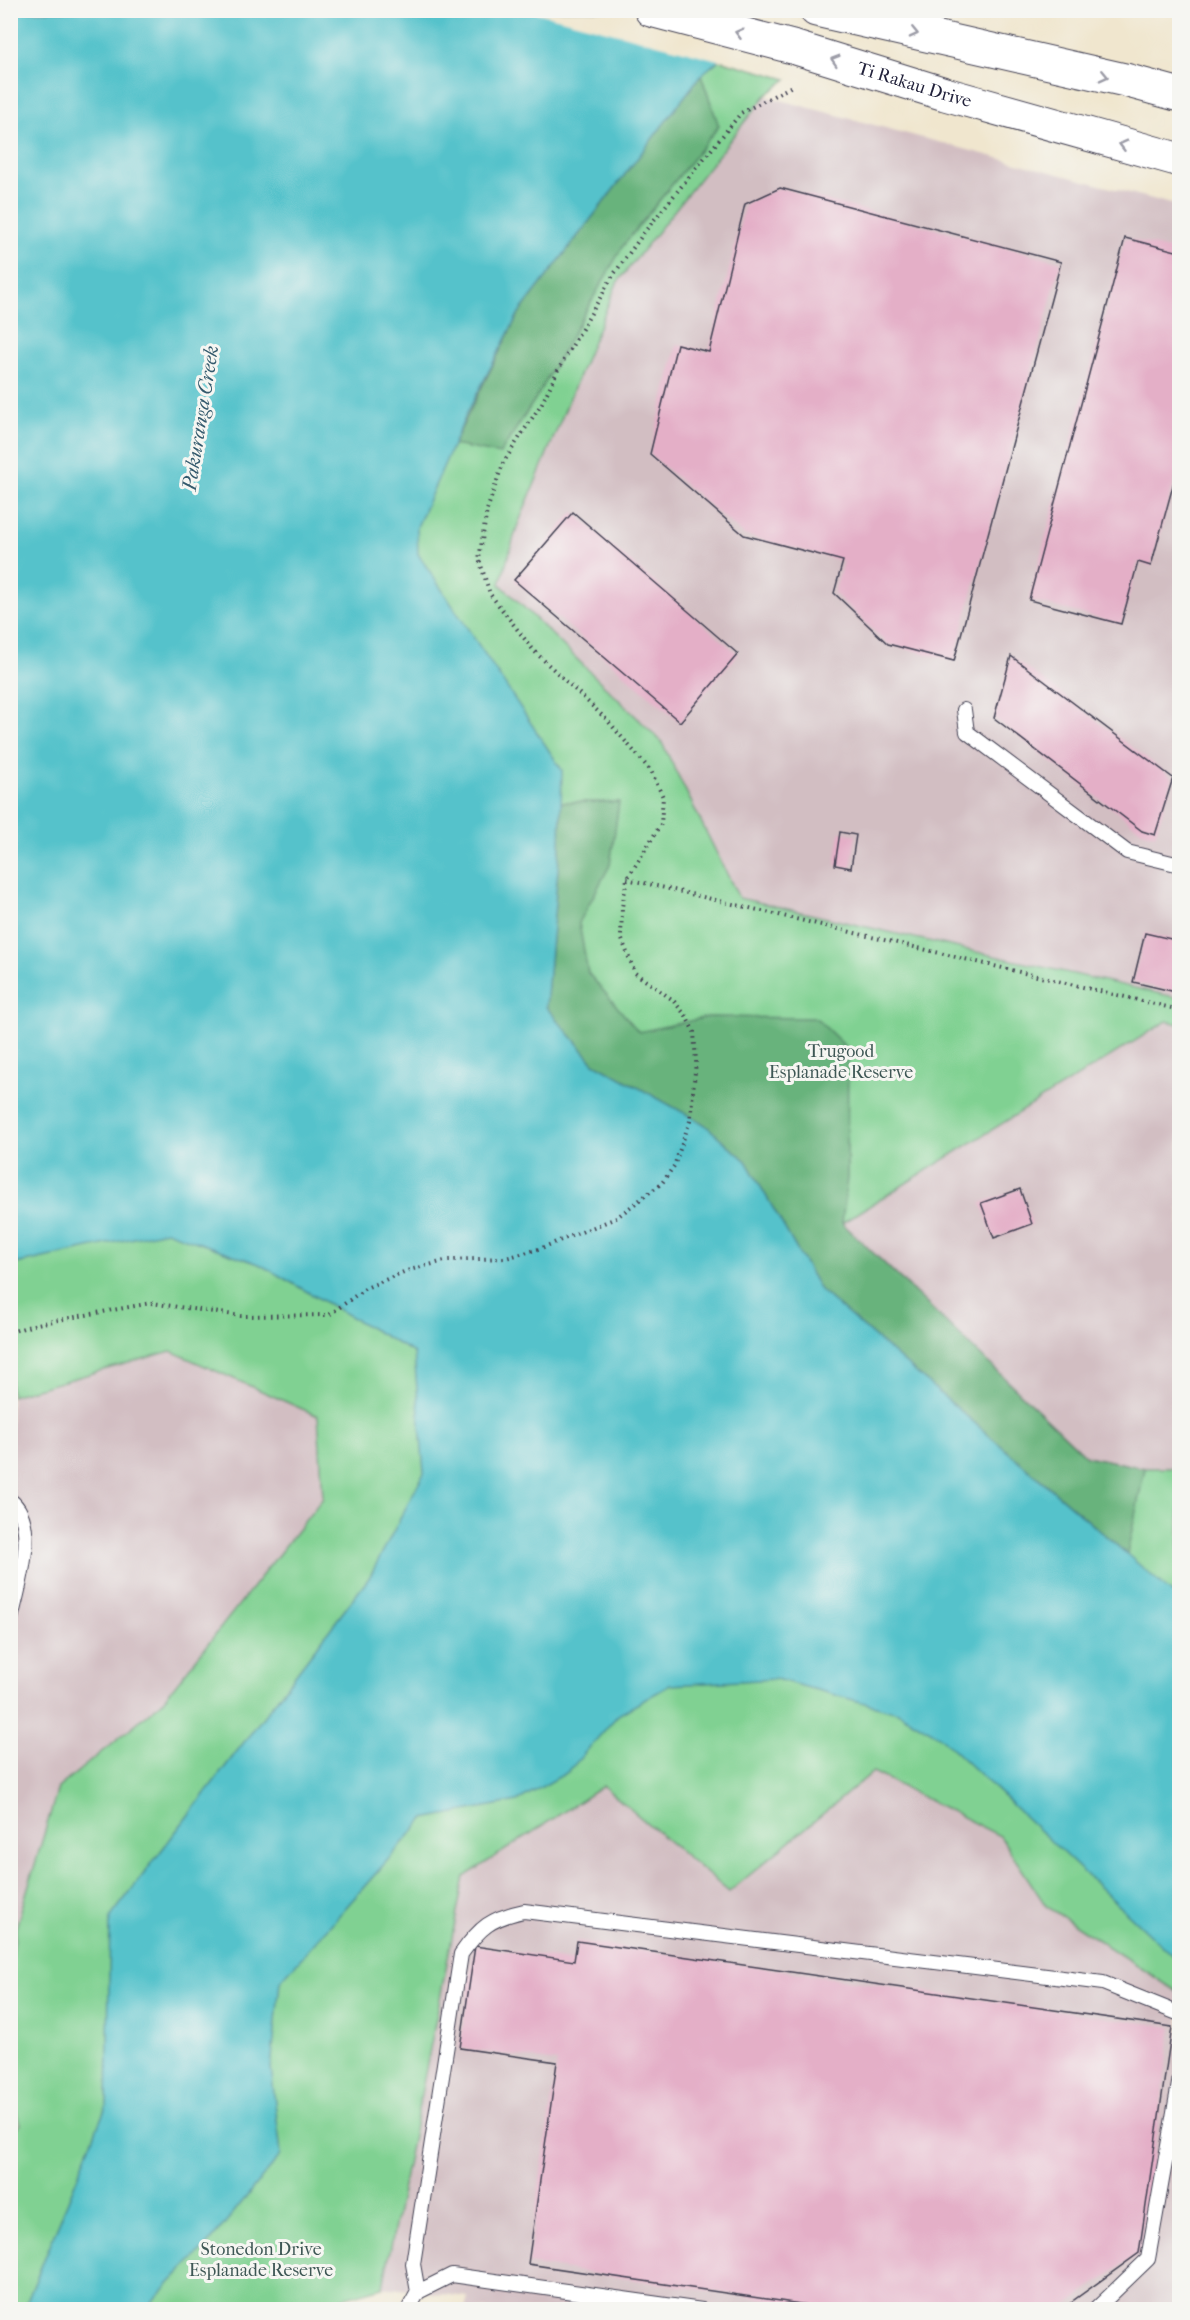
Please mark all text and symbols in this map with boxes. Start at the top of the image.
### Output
one-way arrow [908,25,918,38]
one-way arrow [734,28,744,41]
one-way arrow [830,55,841,67]
street label: Ti Rakau Drive [855,58,974,112]
one-way arrow [1099,68,1109,81]
one-way arrow [1118,140,1129,152]
water label: Pakuranga Creek [178,344,223,493]
park label: Trugood Esplanade Reserve [769,1041,913,1083]
park label: Stonedon Drive Esplanade Reserve [189,2239,333,2281]

